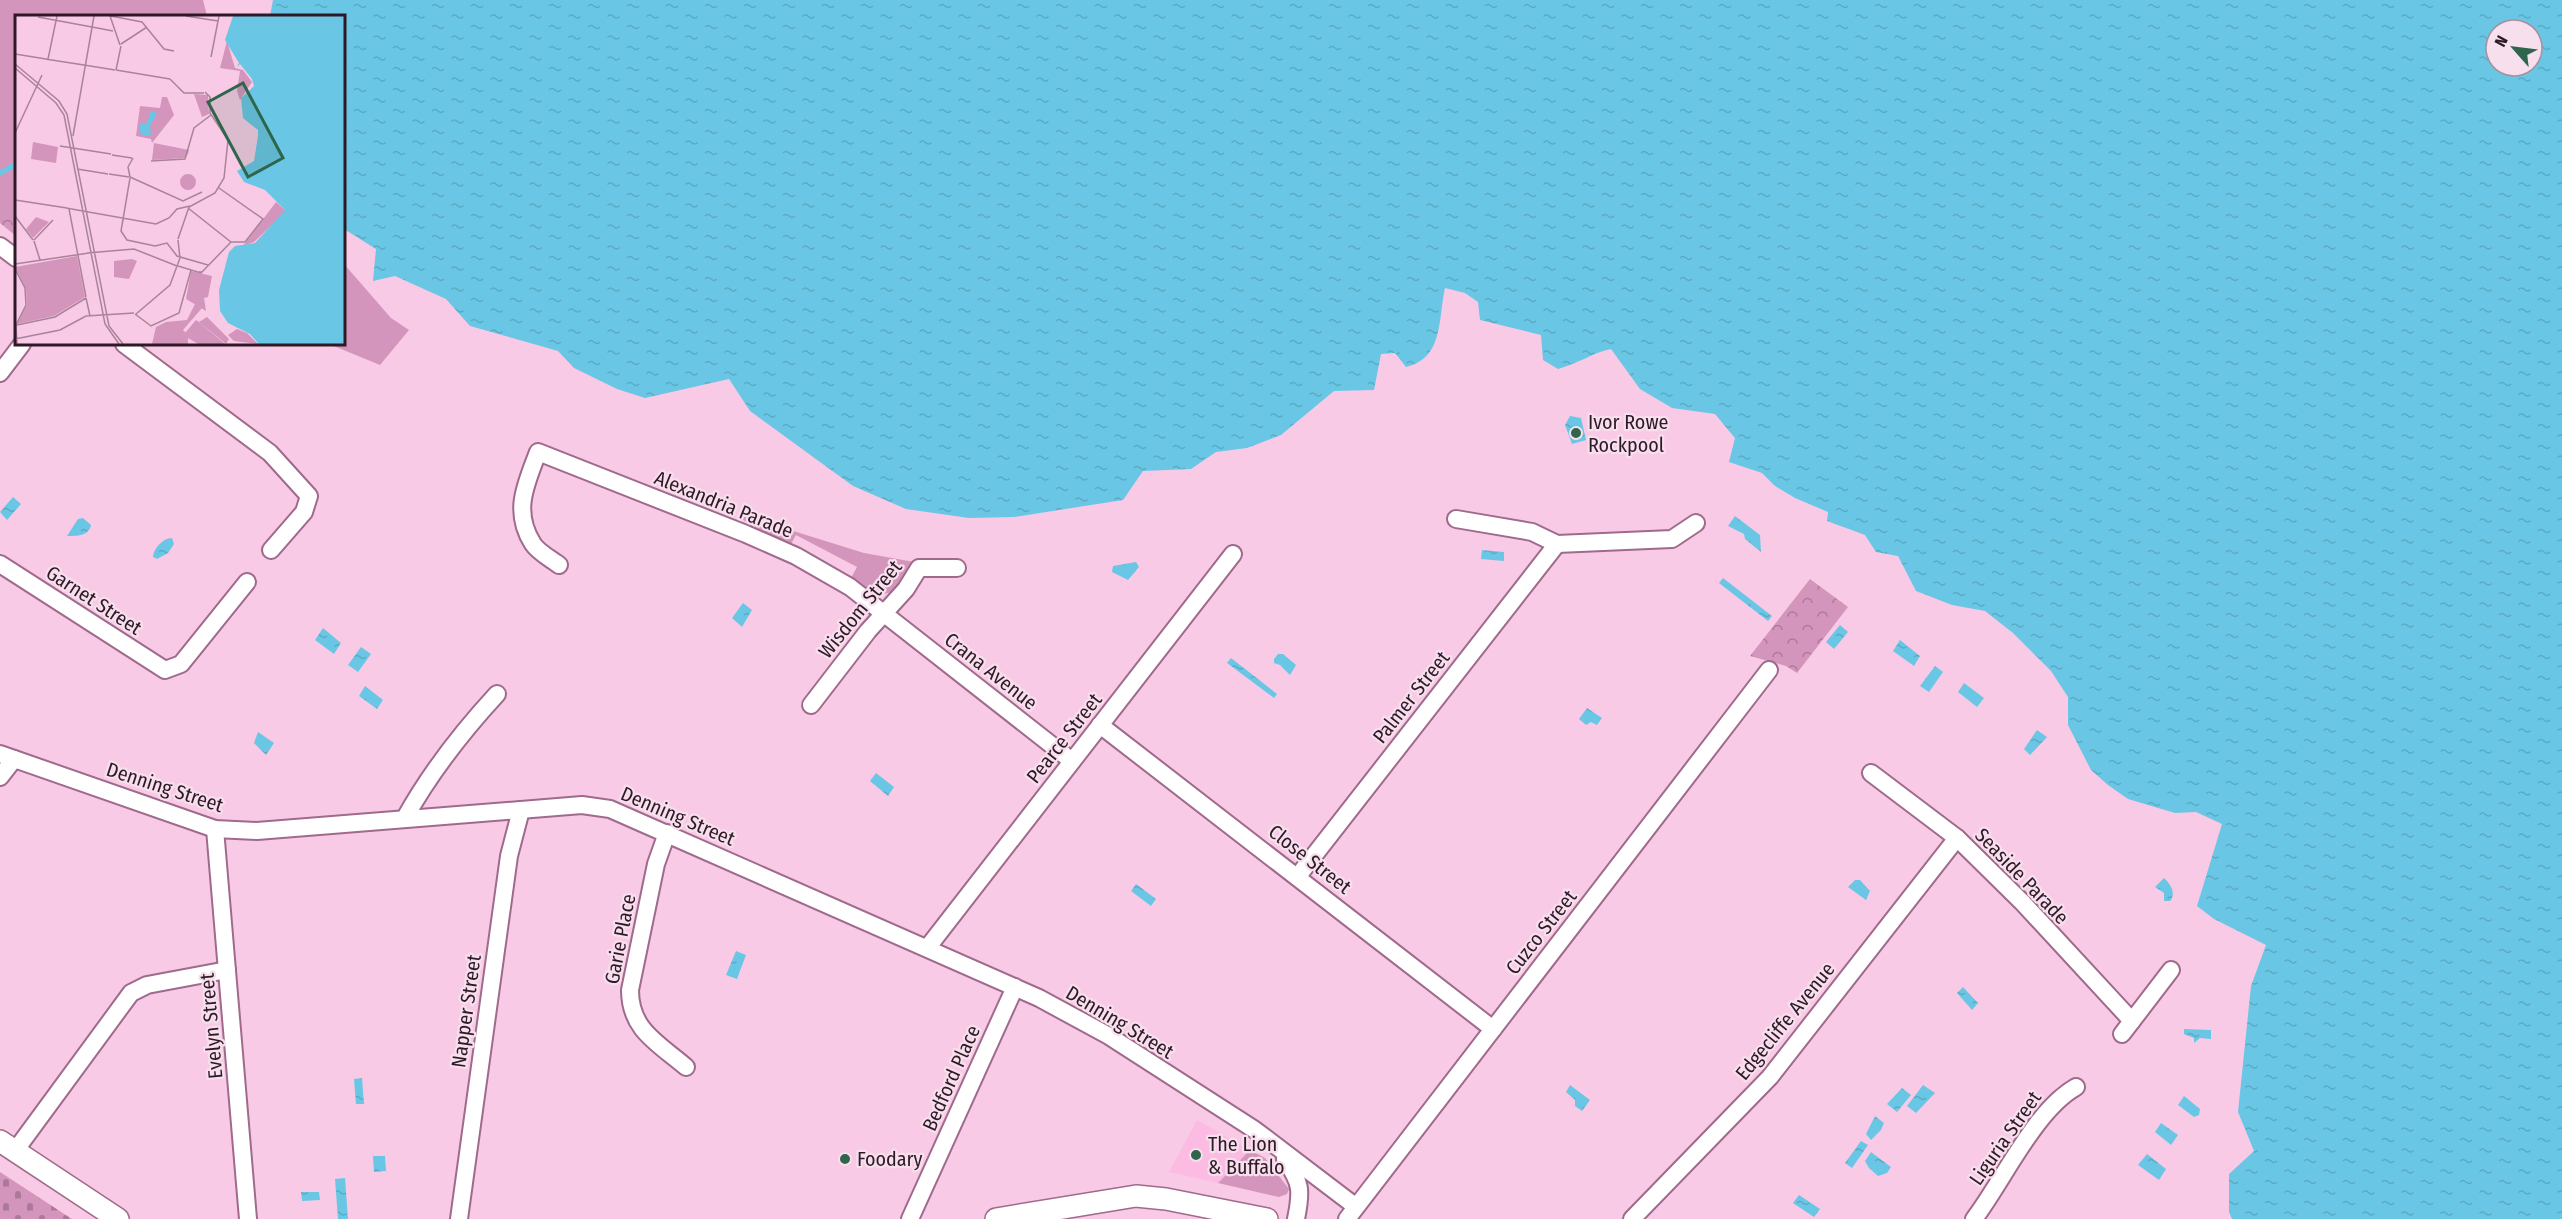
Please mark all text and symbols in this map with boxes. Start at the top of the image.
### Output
inset map [15,15,345,345]
north arrow [2484,18,2544,78]
text: N [2491,32,2512,50]
place label: Ivor Rowe Rockpool [1588,410,1668,457]
marker: Ivor Rowe Rockpool [1569,426,1583,440]
street label: Alexandria Parade [651,465,797,543]
street label: Wisdom Street [813,555,907,663]
street label: Garnet Street [42,560,147,640]
street label: Crana Avenue [940,627,1042,715]
street label: Palmer Street [1368,646,1455,748]
street label: Pearce Street [1021,688,1107,788]
street label: Denning Street [104,757,227,817]
street label: Denning Street [617,781,739,851]
street label: Close Street [1264,819,1356,899]
street label: Seaside Parade [1970,823,2074,929]
street label: Cuzco Street [1501,885,1582,979]
street label: Garie Place [600,892,640,986]
street label: Napper Street [446,952,486,1069]
street label: Edgecliffe Avenue [1730,957,1840,1085]
street label: Evelyn Street [194,972,228,1080]
street label: Denning Street [1062,980,1179,1064]
street label: Bedford Place [917,1021,985,1135]
street label: Liguria Street [1964,1086,2046,1190]
place label: The Lion & Buffalo [1208,1132,1285,1179]
place label: Foodary [857,1147,923,1171]
marker: The Lion & Buffalo [1189,1148,1203,1162]
marker: Foodary [838,1152,852,1166]

